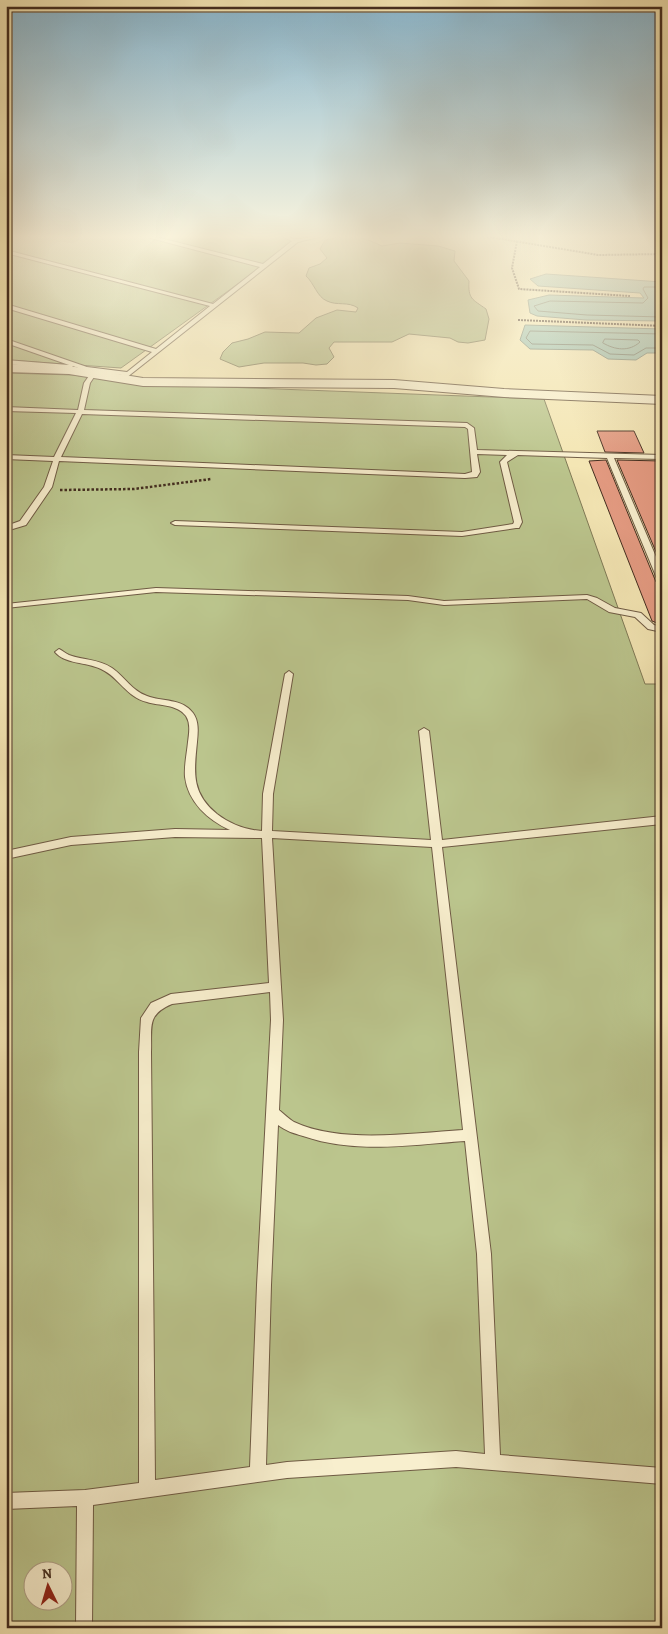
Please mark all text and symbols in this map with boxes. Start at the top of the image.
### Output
north arrow [22,1562,72,1612]
text: N [41,1564,53,1583]

